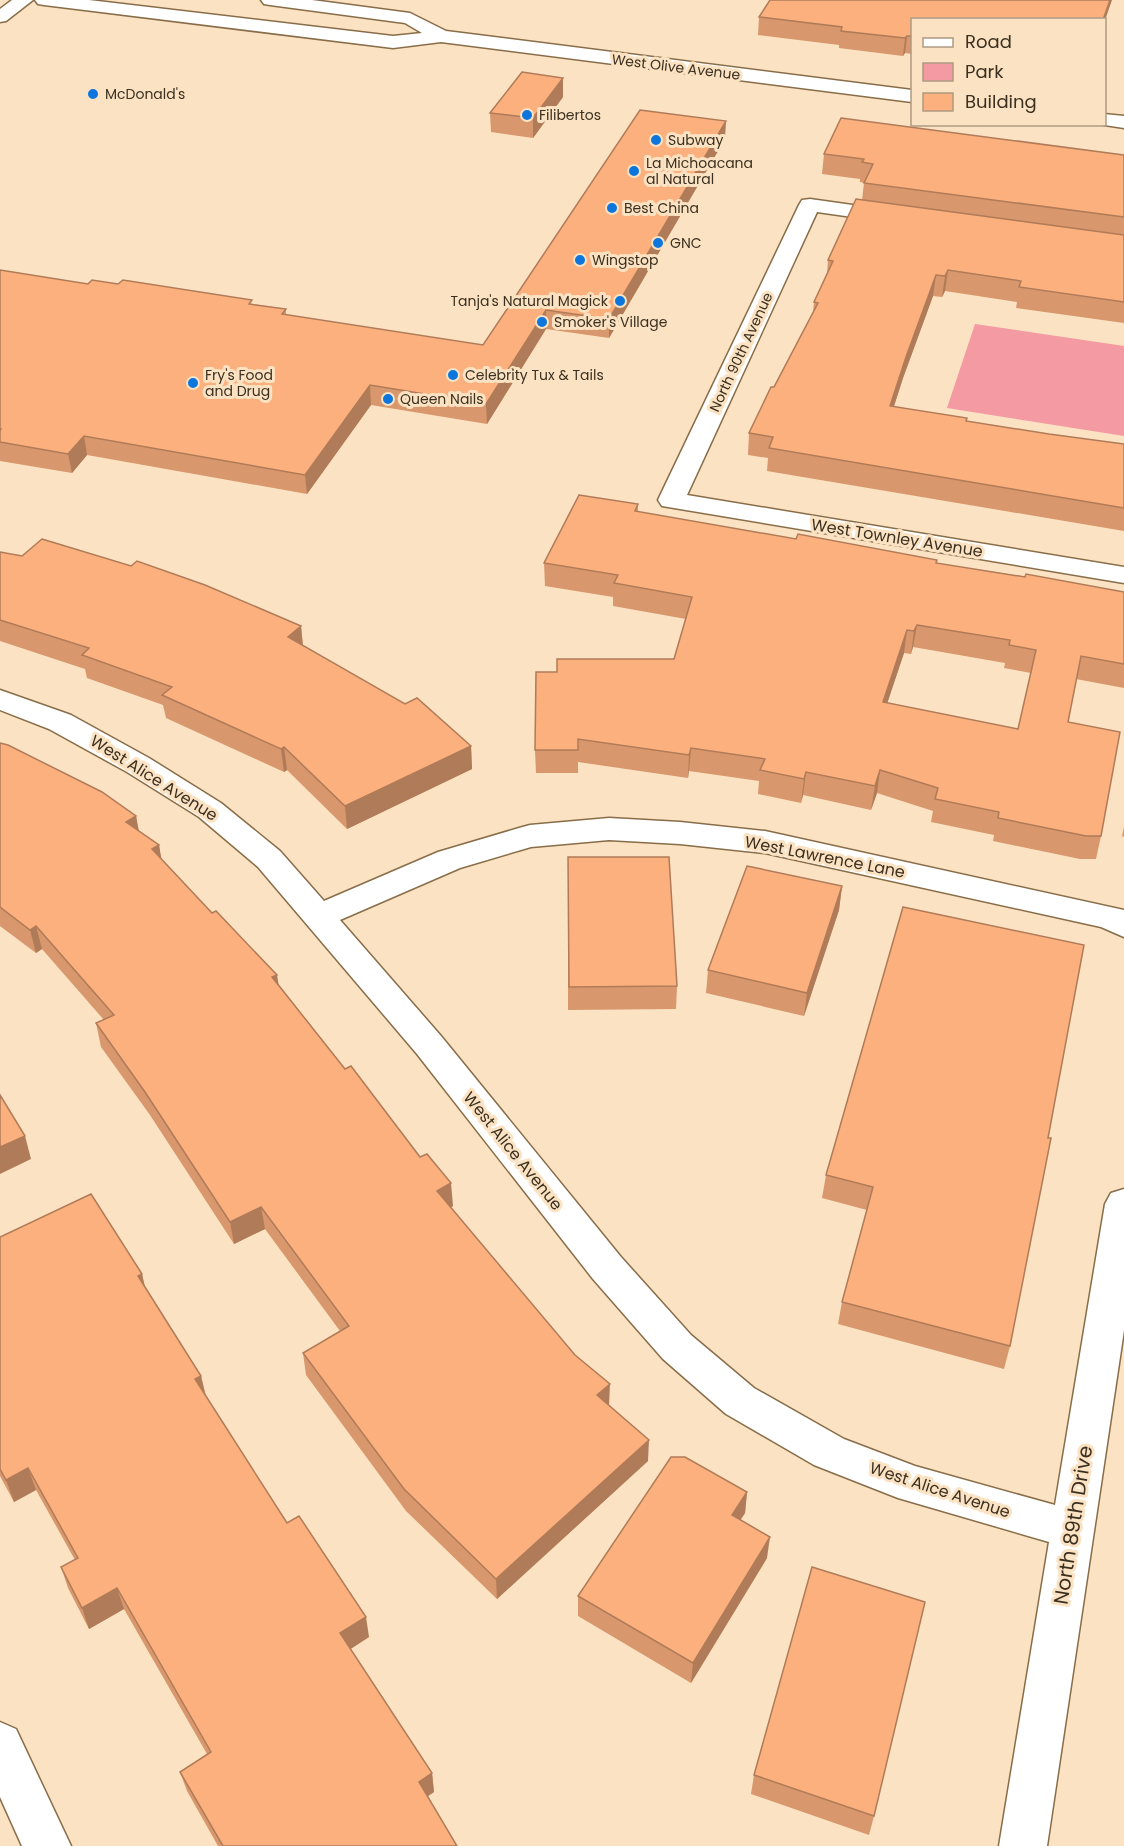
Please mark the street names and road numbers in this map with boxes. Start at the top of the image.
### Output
street label: West Olive Avenue [611,49,742,85]
street label: North 90th Avenue [705,289,778,415]
street label: West Townley Avenue [810,513,985,563]
street label: West Alice Avenue [86,729,222,827]
street label: West Lawrence Lane [743,830,907,884]
street label: West Alice Avenue [458,1087,568,1215]
street label: North 89th Drive [1047,1444,1099,1606]
street label: West Alice Avenue [867,1456,1013,1524]

